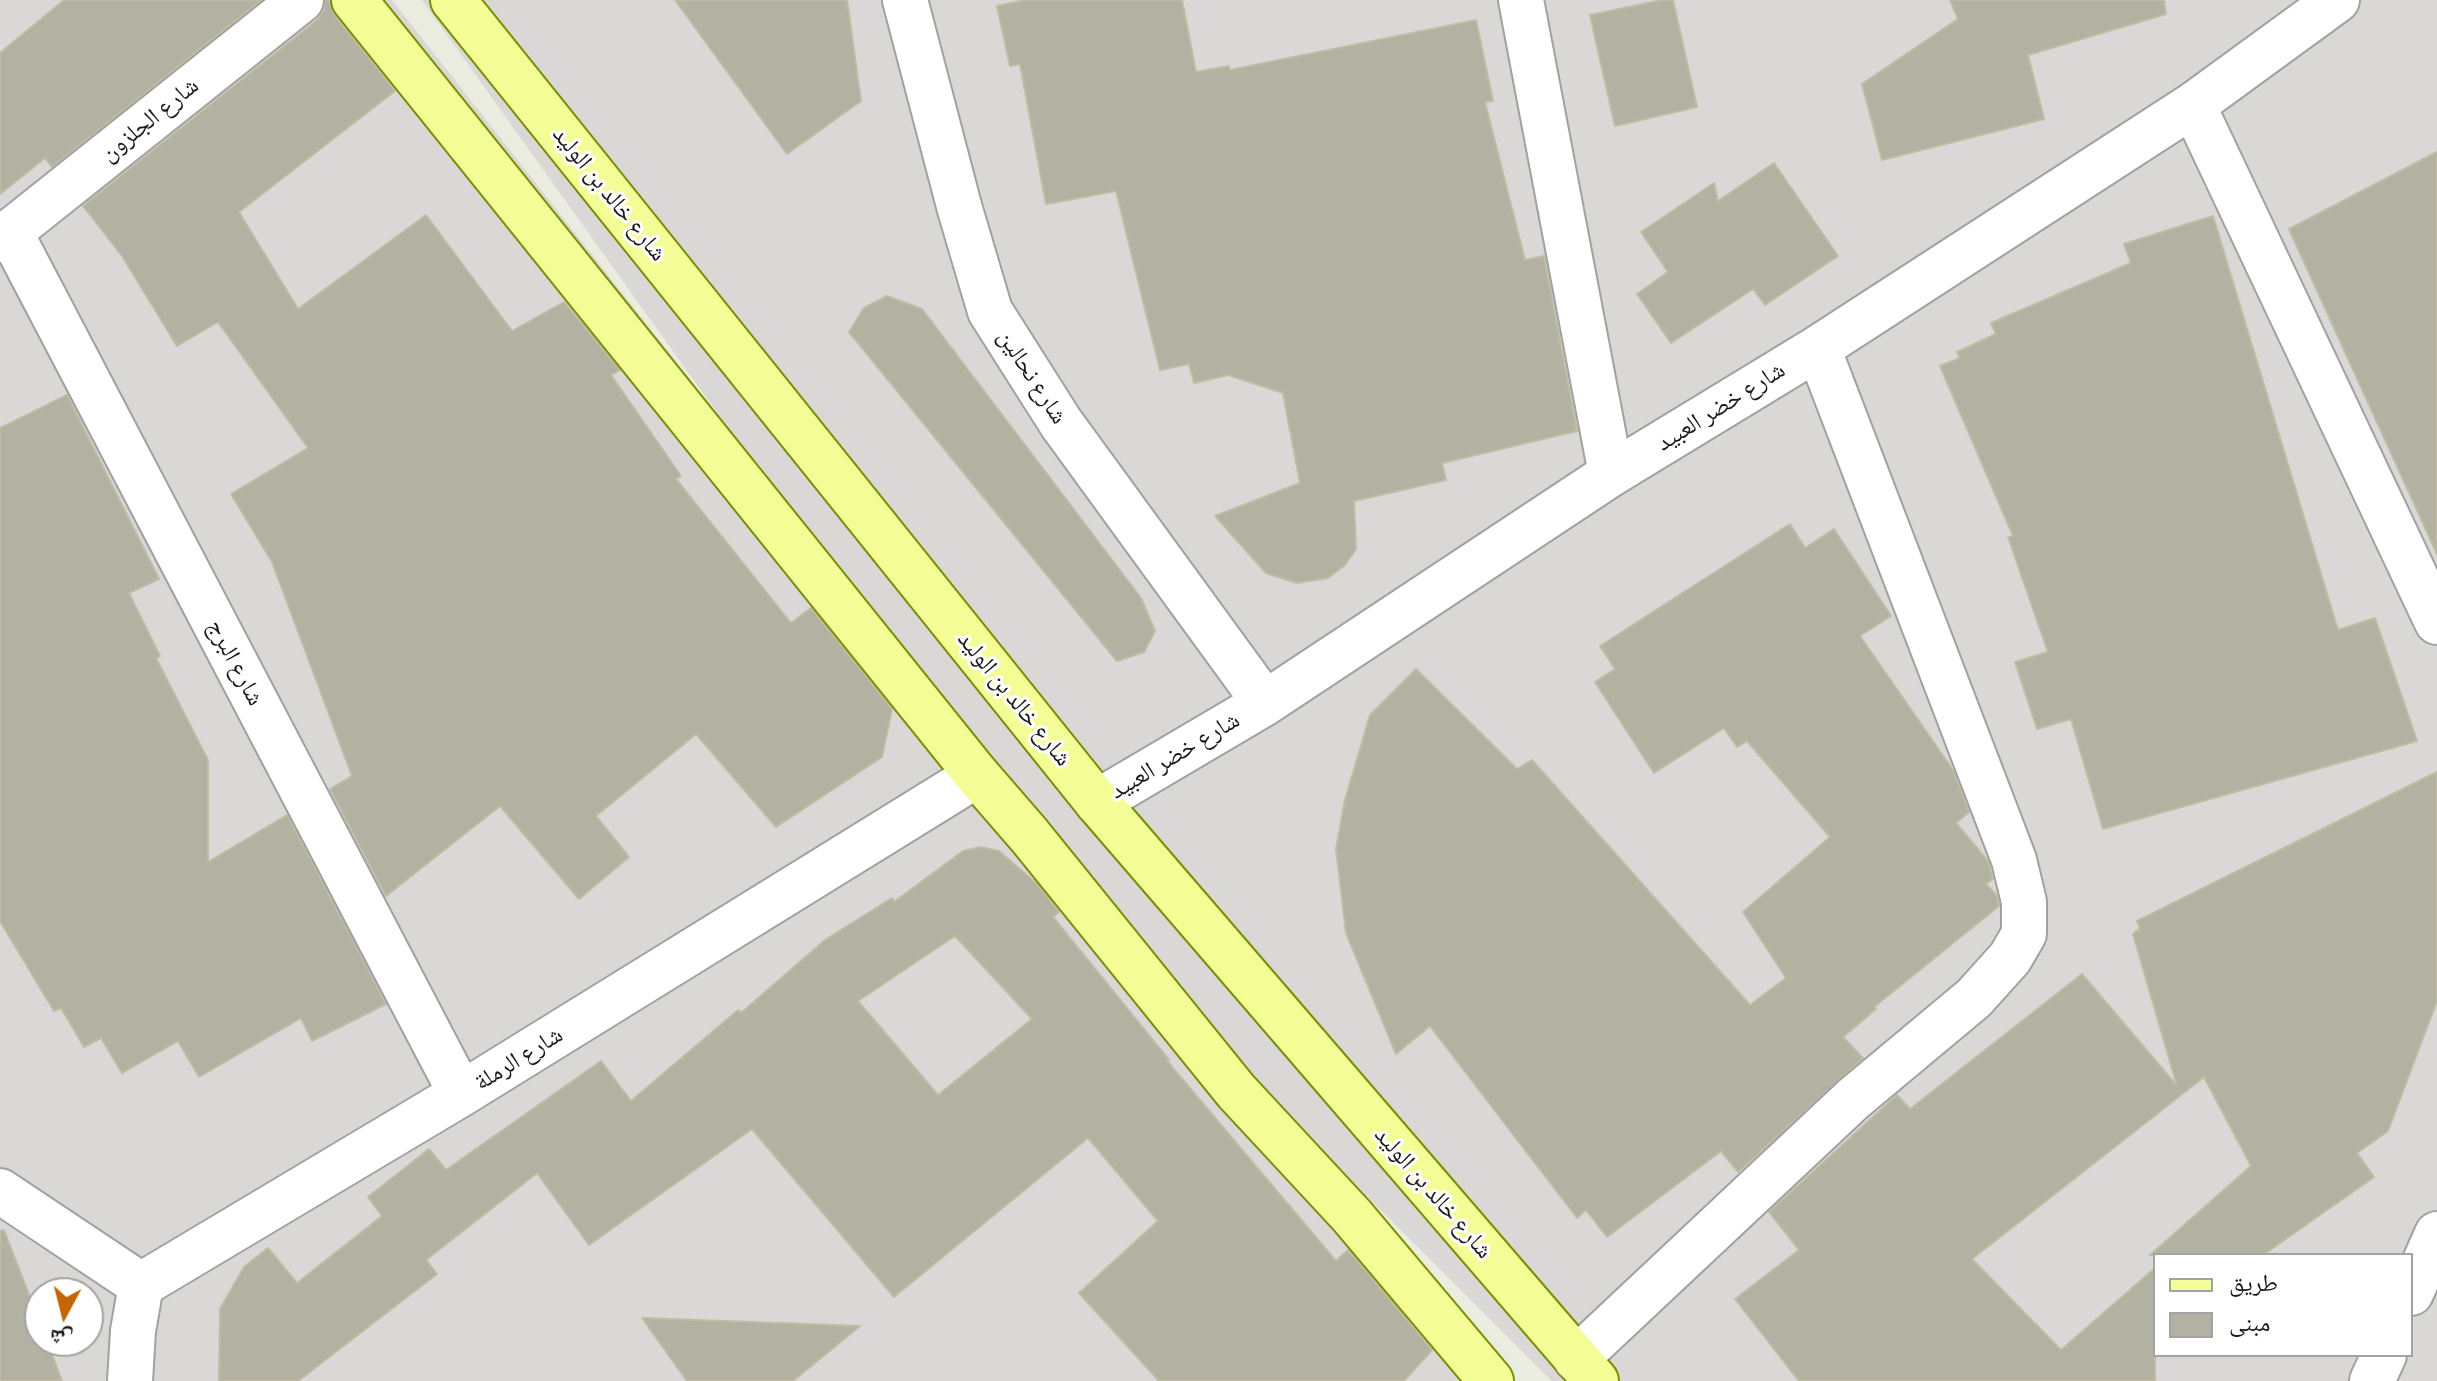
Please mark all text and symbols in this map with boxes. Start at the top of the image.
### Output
street label: شارع الجلزون [95,72,205,168]
street label: شارع خالد بن الوليد [546,121,672,267]
street label: شارع نحالين [991,324,1073,430]
street label: شارع خضر العبيد [1651,356,1791,458]
street label: شارع البرج [200,615,270,711]
street label: شارع خالد بن الوليد [951,626,1077,772]
street label: شارع خضر العبيد [1105,706,1245,806]
street label: شارع الرملة [470,1021,568,1097]
street label: شارع خالد بن الوليد [1368,1121,1498,1265]
legend [2153,1253,2413,1357]
text: طريق [2229,1265,2278,1298]
north arrow [24,1277,104,1357]
text: مبنى [2229,1305,2270,1338]
text: ش [48,1323,75,1355]

